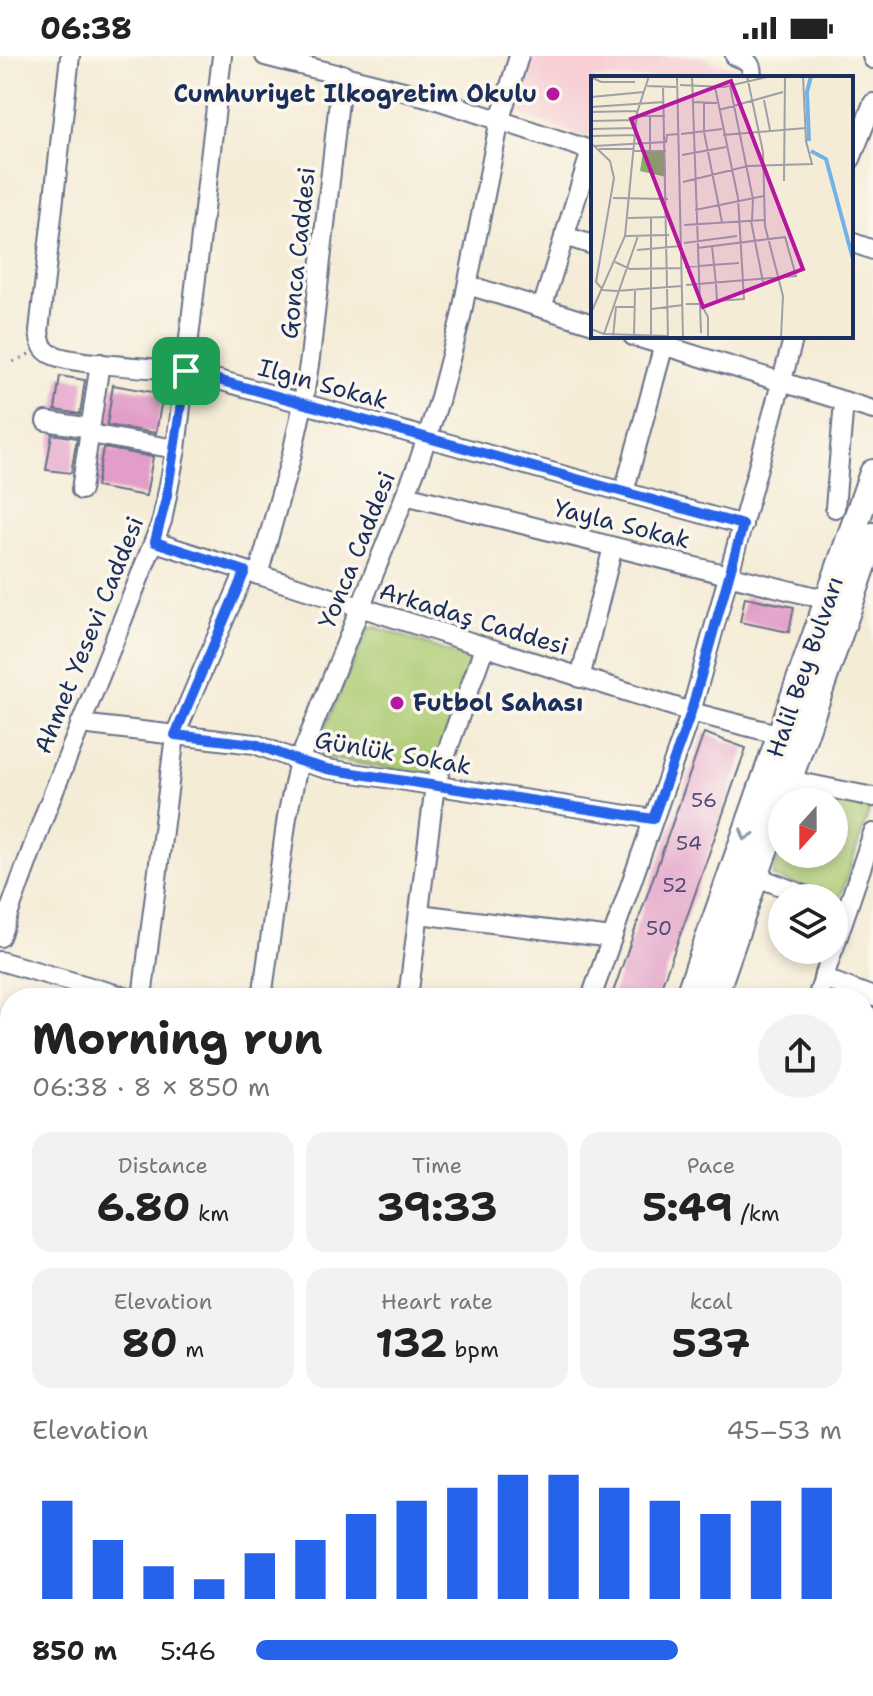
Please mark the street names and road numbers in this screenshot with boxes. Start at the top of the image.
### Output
street label: Gonca Caddesi [273,165,323,341]
street label: Ilgın Sokak [255,351,391,417]
street label: Yonca Caddesi [311,467,403,633]
street label: Yayla Sokak [551,492,693,556]
street label: Ahmet Yesevi Caddesi [27,512,151,758]
street label: Halil Bey Bulvarı [759,572,851,762]
street label: Arkadaş Caddesi [376,575,572,663]
street label: Günlük Sokak [312,724,474,782]

